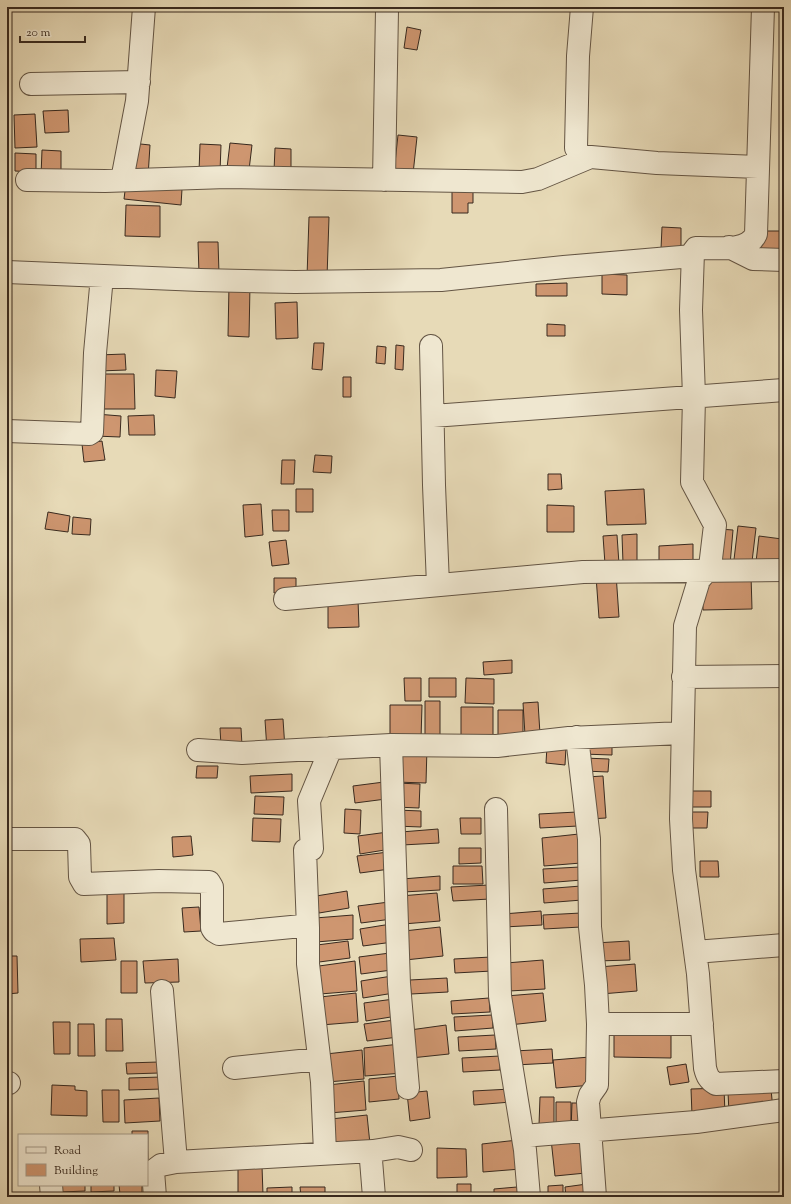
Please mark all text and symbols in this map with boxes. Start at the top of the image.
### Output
scale bar [20,18,85,44]
text: 20 m [26,24,51,42]
legend [18,1134,148,1186]
text: Road [54,1142,81,1160]
text: Building [54,1162,98,1180]

